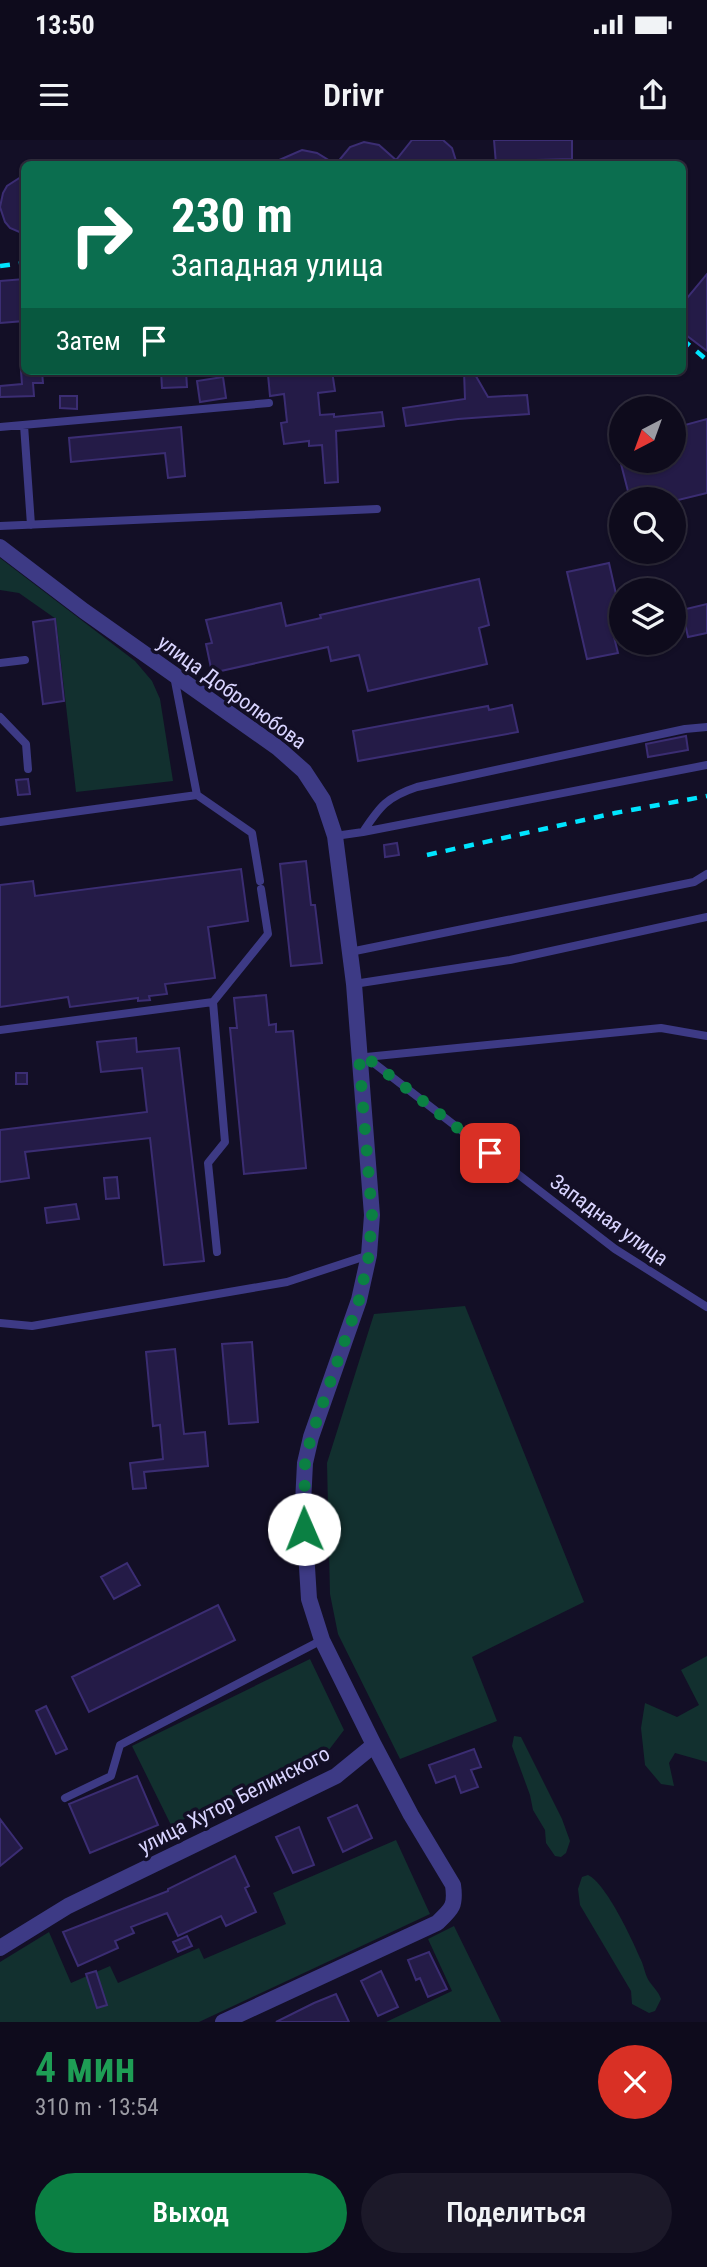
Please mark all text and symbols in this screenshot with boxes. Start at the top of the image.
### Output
text: 13:50 [35,10,95,40]
icon: menu [35,76,73,114]
text: Drivr [323,76,384,114]
icon: share [634,76,672,114]
text: 230 m [171,187,293,244]
icon: right [56,189,147,280]
text: Западная улица [171,246,383,284]
icon: arrive [135,322,173,360]
text: Затем [56,326,121,356]
north arrow [609,396,686,472]
map controls [609,396,686,655]
button: search [609,487,686,564]
button: layers [609,578,686,655]
street label: улица Добролюбова [153,630,311,754]
pin [460,1123,520,1183]
icon: arrive [471,1134,509,1172]
street label: Западная улица [546,1169,672,1271]
position arrow [267,1492,341,1566]
street label: улица Хутор Белинского [134,1741,334,1859]
text: 4 мин [35,2043,136,2092]
button: close [598,2045,672,2119]
text: 310 m · 13:54 [35,2094,159,2121]
button: Выход [35,2173,347,2253]
button: Поделиться [361,2173,672,2253]

